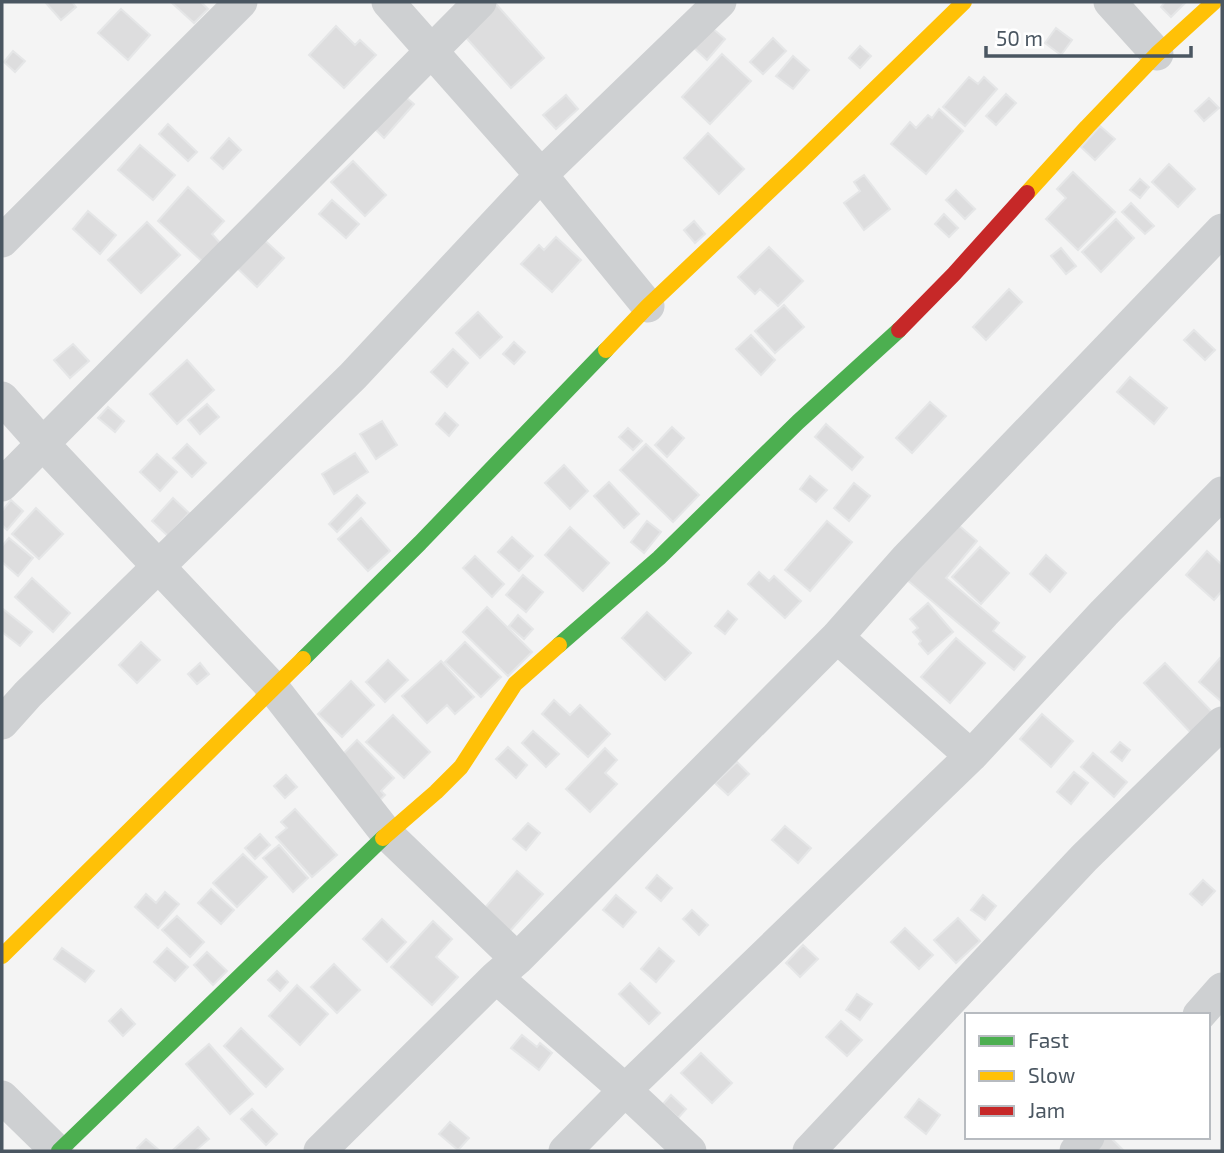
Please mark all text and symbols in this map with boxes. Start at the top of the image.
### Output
scale bar [986,14,1191,58]
text: 50 m [996,25,1043,50]
legend [965,1013,1210,1139]
text: Fast [1028,1027,1069,1052]
text: Slow [1028,1062,1075,1087]
text: Jam [1028,1097,1065,1122]

